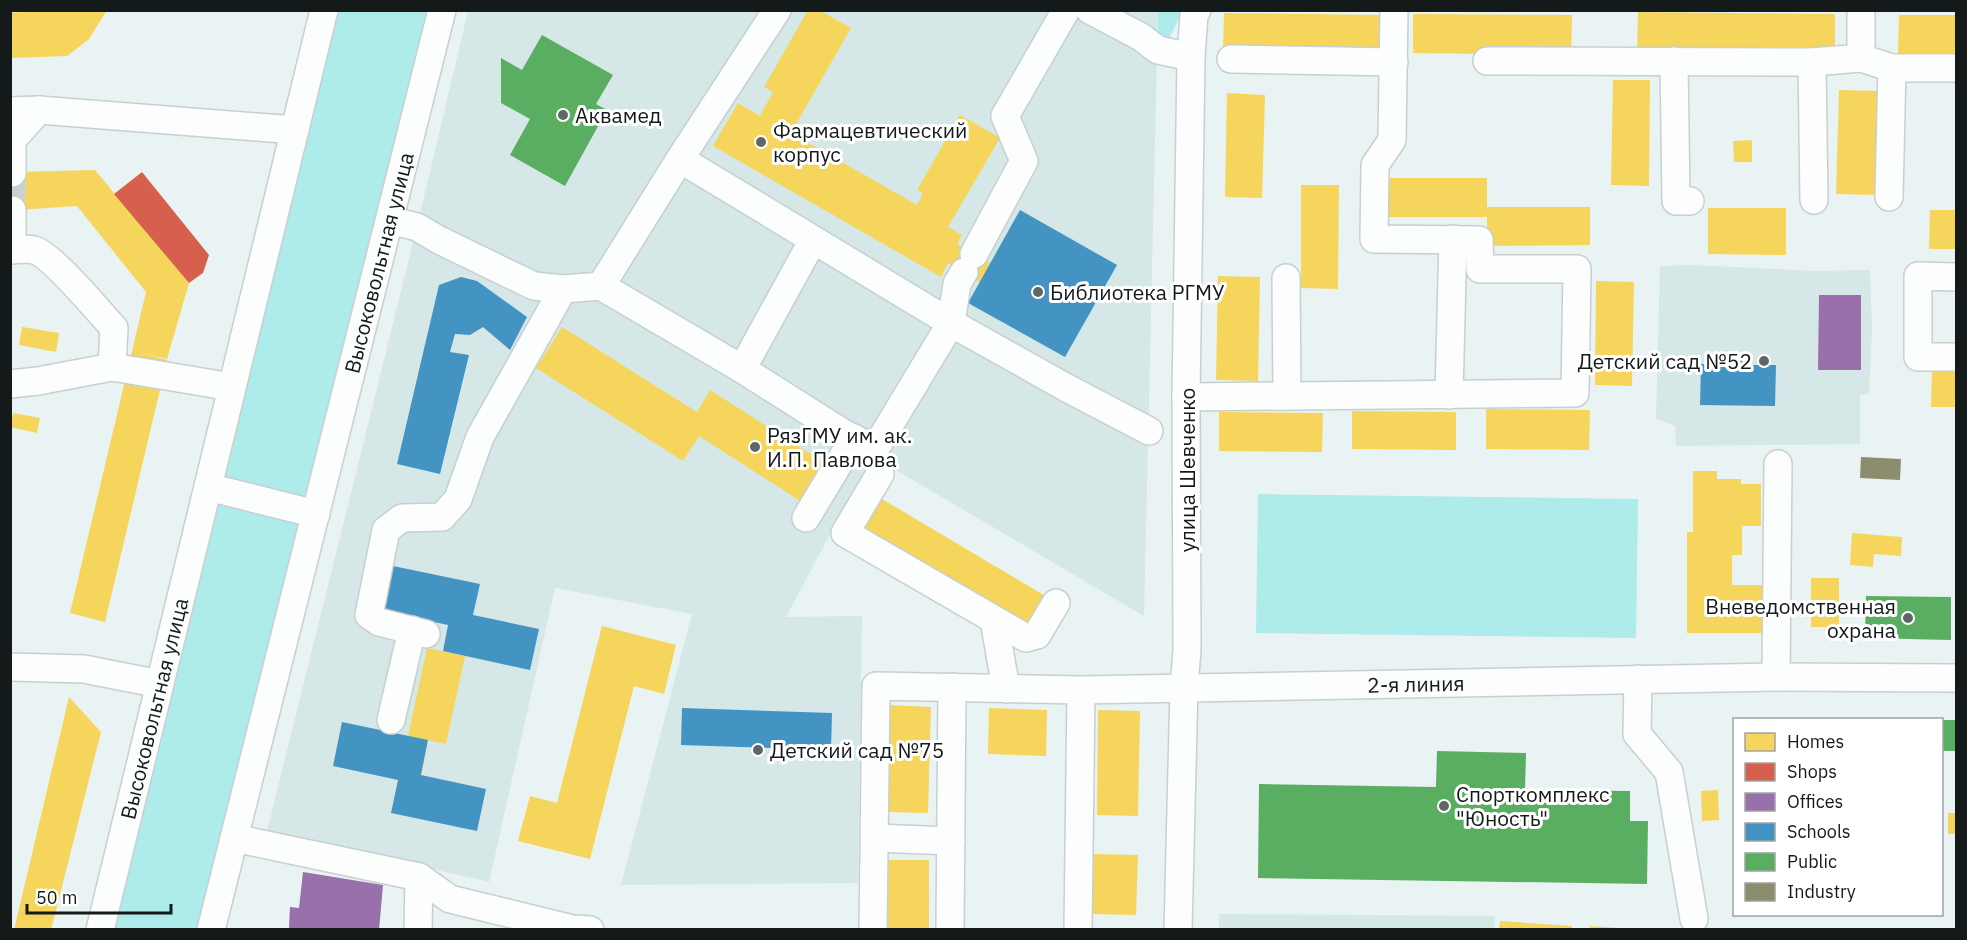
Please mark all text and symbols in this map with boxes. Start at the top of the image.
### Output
place label: Аквамед [575,101,662,129]
marker: Аквамед [556,108,570,122]
place label: Фармацевтический корпус [773,116,967,168]
marker: Фармацевтический корпус [754,135,768,149]
street label: Высоковольтная улица [337,149,420,376]
place label: Библиотека РГМУ [1050,278,1225,306]
marker: Библиотека РГМУ [1031,285,1045,299]
place label: Детский сад №52 [1578,347,1752,375]
marker: Детский сад №52 [1757,354,1771,368]
street label: улица Шевченко [1173,388,1201,552]
place label: РязГМУ им. ак. И.П. Павлова [767,421,912,473]
marker: РязГМУ им. ак. И.П. Павлова [748,440,762,454]
place label: Вневедомственная охрана [1705,592,1896,644]
street label: Высоковольтная улица [113,595,194,822]
marker: Вневедомственная охрана [1901,611,1915,625]
street label: 2-я линия [1367,669,1465,699]
legend [1733,718,1943,916]
text: Homes [1787,730,1844,753]
place label: Детский сад №75 [770,736,944,764]
marker: Детский сад №75 [751,743,765,757]
text: Shops [1787,760,1837,783]
place label: Спорткомплекс "Юность" [1456,780,1609,832]
text: Offices [1787,790,1843,813]
marker: Спорткомплекс "Юность" [1437,799,1451,813]
text: Schools [1787,820,1851,843]
text: Public [1787,850,1837,873]
scale bar [27,877,171,915]
text: Industry [1787,880,1856,903]
text: 50 m [36,886,78,909]

